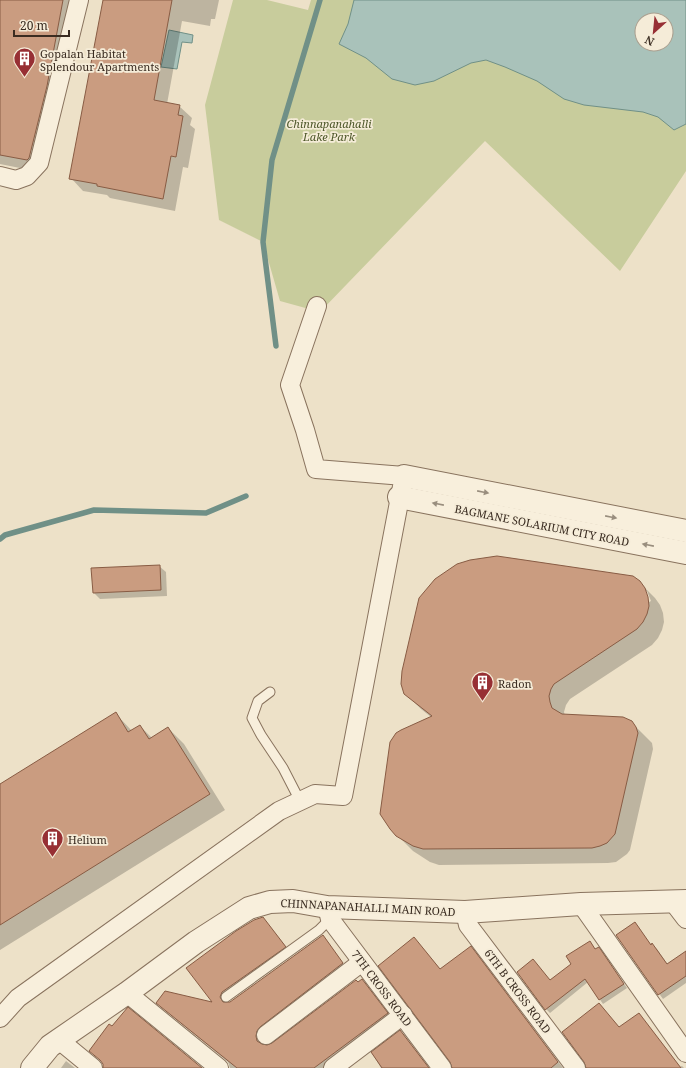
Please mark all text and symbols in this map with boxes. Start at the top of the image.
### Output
scale bar [14,12,69,38]
north arrow [634,12,674,52]
text: 20 m [20,17,48,34]
text: N [642,33,657,50]
building icon: Gopalan Habitat Splendour Apartments [11,46,37,79]
place label: Gopalan Habitat Splendour Apartments [40,46,159,74]
park label: Chinnapanahalli Lake Park [286,116,372,144]
one-way arrow [477,489,489,495]
one-way arrow [432,501,444,507]
street label: BAGMANE SOLARIUM CITY ROAD [453,501,631,549]
one-way arrow [605,514,617,520]
one-way arrow [642,542,654,548]
building icon: Radon [470,670,496,703]
place label: Radon [498,676,532,691]
building icon: Helium [40,826,66,859]
place label: Helium [68,832,108,847]
street label: CHINNAPANAHALLI MAIN ROAD [280,895,456,919]
street label: 6TH B CROSS ROAD [481,946,555,1036]
street label: 7TH CROSS ROAD [348,947,416,1029]

